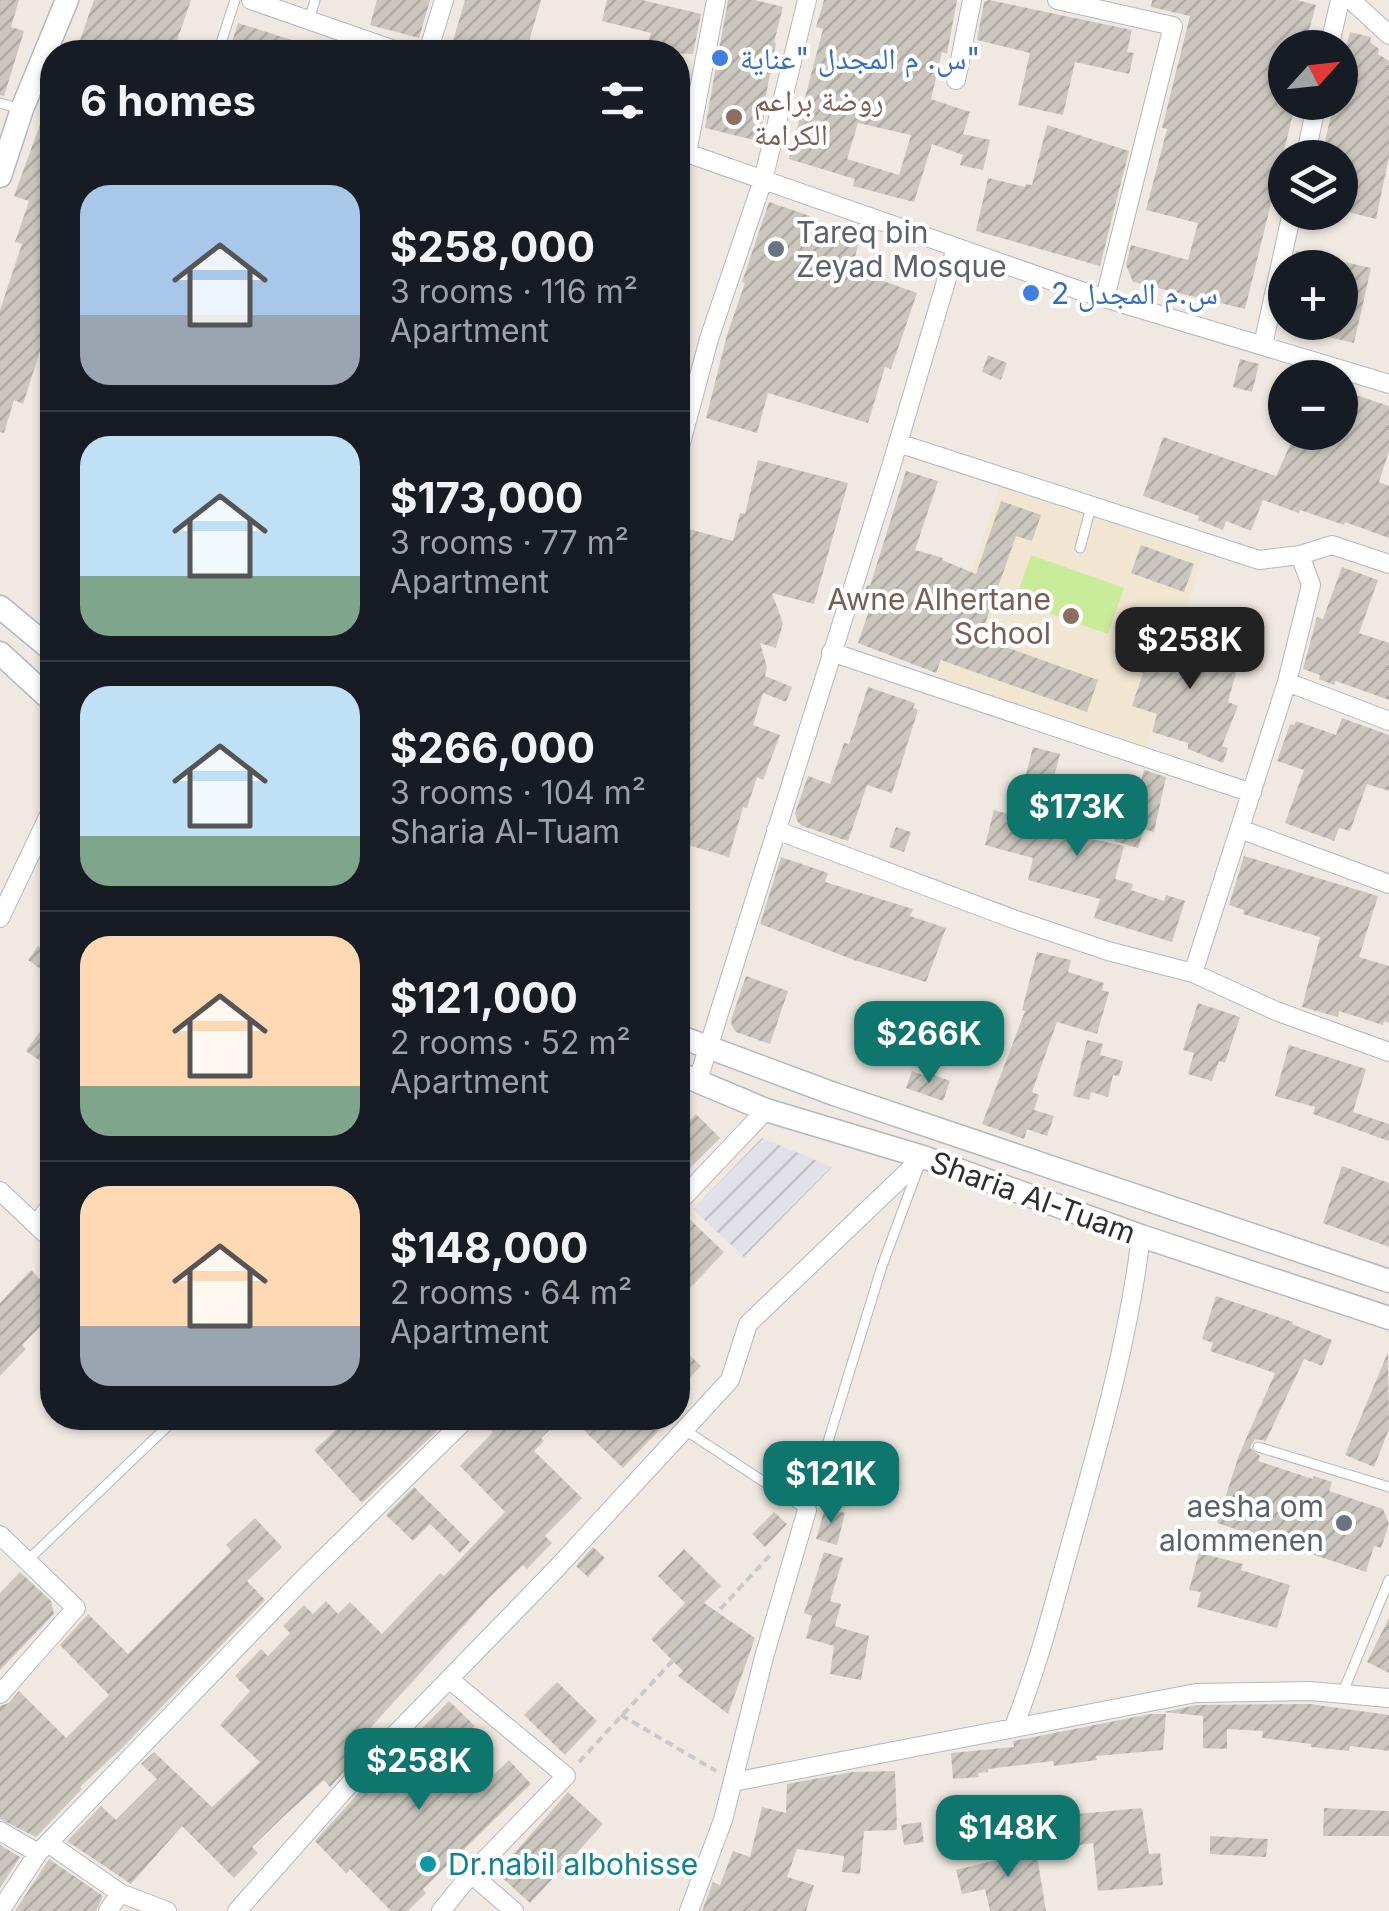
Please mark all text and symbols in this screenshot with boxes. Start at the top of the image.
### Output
north arrow [1268,30,1358,120]
map controls [1268,30,1358,450]
place label: س. م المجدل "عناية" [740,40,980,78]
marker: س. م المجدل "عناية" [709,47,731,69]
icon: filters [595,73,650,128]
text: 6 homes [80,75,256,126]
place label: روضة براعم الكرامة [754,82,884,152]
marker: روضة براعم الكرامة [723,106,745,128]
button: layers [1268,140,1358,230]
place label: Tareq bin Zeyad Mosque [796,214,1007,284]
text: $258,000 [390,221,595,272]
icon: home [160,225,280,345]
marker: Tareq bin Zeyad Mosque [765,238,787,260]
button: + [1268,250,1358,340]
text: 3 rooms · 116 m² [390,272,638,311]
place label: س.م المجدل 2 [1051,275,1218,313]
marker: س.م المجدل 2 [1020,282,1042,304]
text: Apartment [390,311,549,350]
button: − [1268,360,1358,450]
text: $173,000 [390,472,583,523]
icon: home [160,476,280,596]
text: 3 rooms · 77 m² [390,523,629,562]
text: Apartment [390,562,549,601]
place label: Awne Alhertane School [827,581,1051,651]
marker: Awne Alhertane School [1060,605,1082,627]
pin: $258K [1120,607,1260,692]
text: $258K [1137,620,1243,659]
text: $266,000 [390,722,595,773]
icon: home [160,726,280,846]
text: 3 rooms · 104 m² [390,773,646,812]
pin: $173K [1007,774,1147,859]
text: $173K [1029,787,1125,826]
text: Sharia Al-Tuam [390,812,620,851]
text: $121,000 [390,972,578,1023]
icon: home [160,976,280,1096]
pin: $266K [859,1001,999,1086]
text: $266K [876,1014,982,1053]
text: 2 rooms · 52 m² [390,1023,631,1062]
text: Apartment [390,1062,549,1101]
street label: Sharia Al-Tuam [925,1143,1141,1251]
text: $148,000 [390,1222,588,1273]
icon: home [160,1226,280,1346]
text: 2 rooms · 64 m² [390,1273,632,1312]
text: Apartment [390,1312,549,1351]
pin: $121K [761,1441,901,1526]
text: $121K [785,1454,877,1493]
place label: aesha om alommenen [1159,1488,1324,1558]
marker: aesha om alommenen [1333,1512,1355,1534]
pin: $258K [349,1728,489,1813]
text: $258K [366,1741,472,1780]
pin: $148K [938,1795,1078,1880]
text: $148K [958,1808,1058,1847]
place label: Dr.nabil albohisse [448,1846,698,1882]
marker: Dr.nabil albohisse [417,1853,439,1875]

